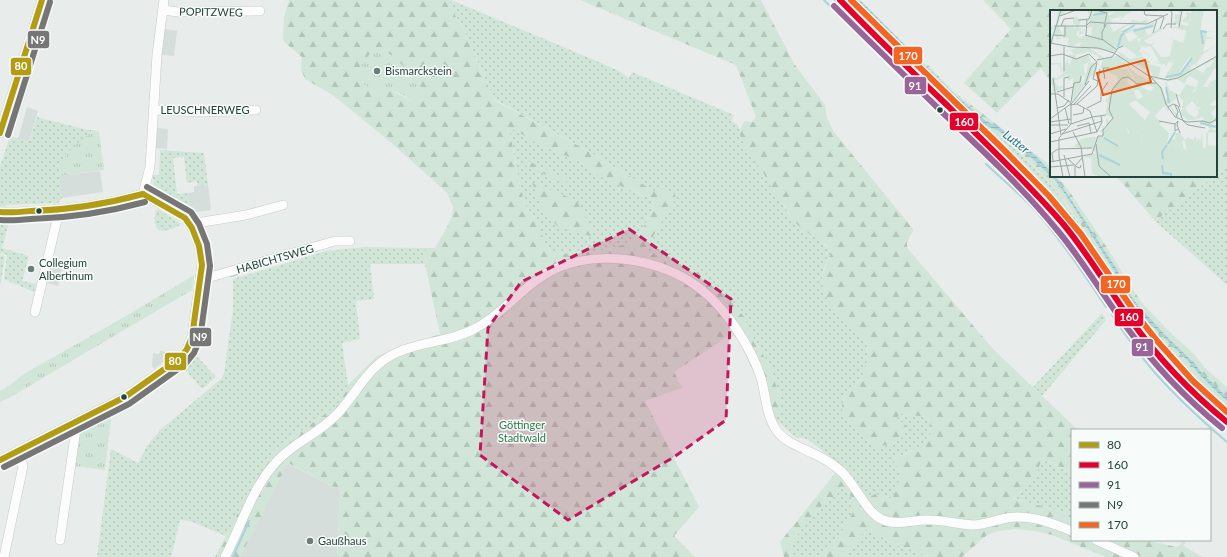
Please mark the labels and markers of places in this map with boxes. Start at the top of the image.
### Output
place label: Bismarckstein [385,64,452,77]
marker: Bismarckstein [372,66,382,76]
unlabelled marker [935,105,945,115]
unlabelled marker [34,206,44,216]
place label: Collegium Albertinum [39,256,93,282]
marker: Collegium Albertinum [26,264,36,274]
unlabelled marker [119,392,129,402]
place label: Gaußhaus [318,534,367,547]
marker: Gaußhaus [305,536,315,546]

